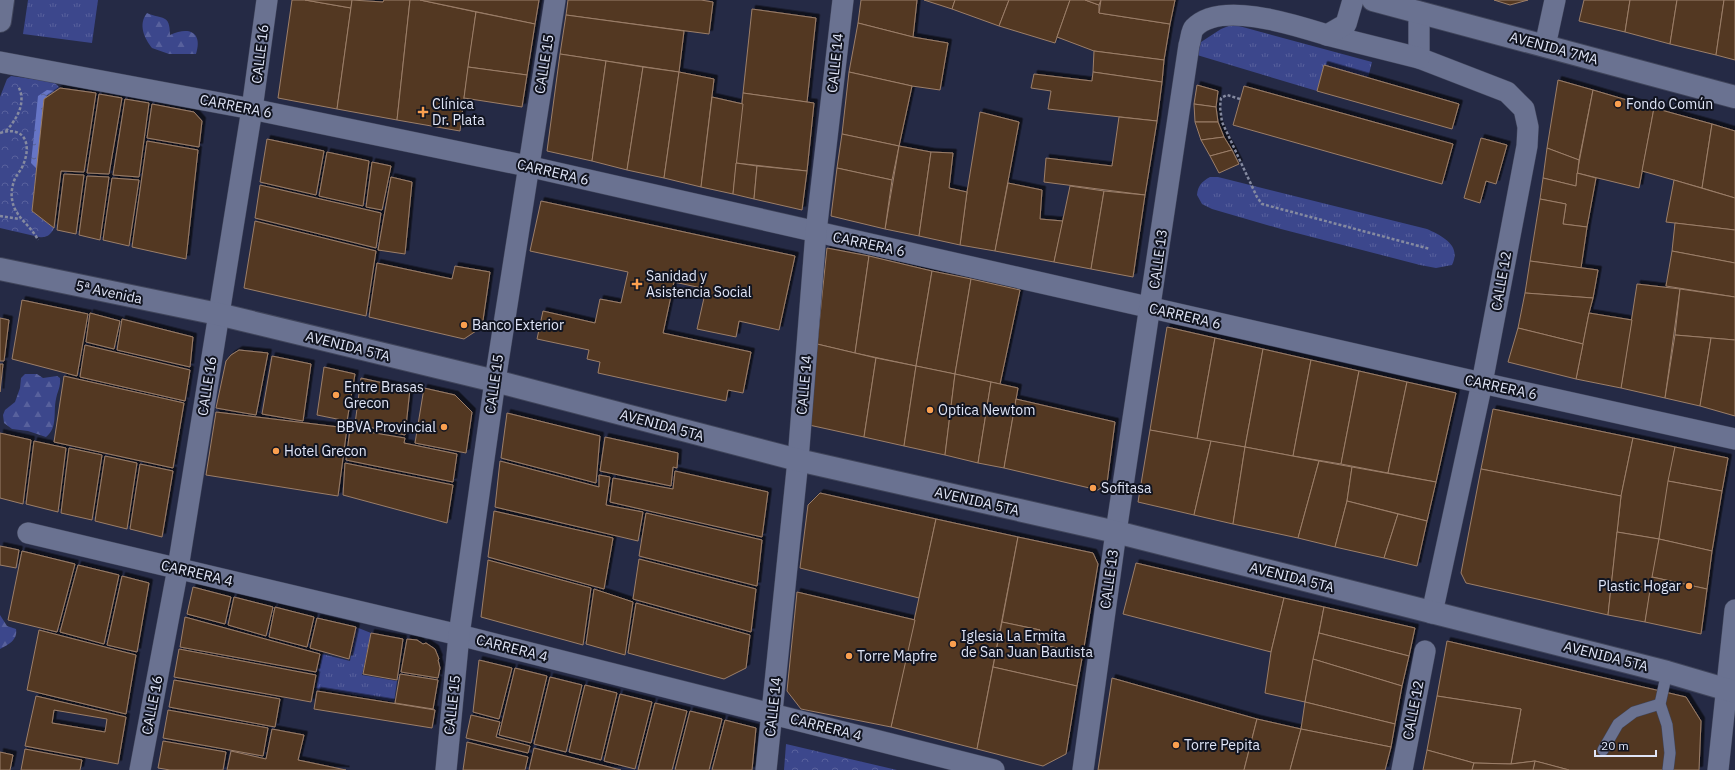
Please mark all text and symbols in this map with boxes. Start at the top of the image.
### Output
street label: CALLE 16 [247,23,273,85]
street label: AVENIDA 7MA [1508,28,1600,68]
street label: CALLE 14 [823,32,847,94]
street label: CALLE 15 [530,33,558,95]
street label: CARRERA 6 [198,90,274,122]
place label: Clínica Dr. Plata [432,95,485,129]
place label: Fondo Común [1626,95,1713,113]
marker: Fondo Común [1613,99,1623,109]
marker: Clínica Dr. Plata [417,106,429,118]
street label: CARRERA 6 [515,155,591,189]
street label: CARRERA 6 [831,228,907,260]
street label: CALLE 13 [1145,228,1171,290]
street label: CALLE 12 [1487,250,1515,312]
place label: Sanidad y Asistencia Social [646,267,752,301]
street label: 5ª Avenida [74,276,144,308]
marker: Sanidad y Asistencia Social [631,278,643,290]
street label: CARRERA 6 [1147,299,1223,333]
place label: Banco Exterior [472,316,564,334]
marker: Banco Exterior [459,320,469,330]
street label: AVENIDA 5TA [304,327,392,365]
street label: CALLE 15 [481,353,507,415]
street label: CALLE 14 [792,354,816,416]
street label: CALLE 16 [193,355,221,417]
street label: CARRERA 6 [1463,371,1539,403]
place label: Entre Brasas Grecon [344,378,424,412]
marker: Entre Brasas Grecon [331,390,341,400]
place label: Optica Newtom [938,401,1035,419]
street label: AVENIDA 5TA [618,405,706,445]
marker: Optica Newtom [925,405,935,415]
place label: BBVA Provincial [336,418,436,436]
marker: BBVA Provincial [439,422,449,432]
place label: Hotel Grecon [284,442,367,460]
marker: Hotel Grecon [271,446,281,456]
place label: Sofitasa [1101,479,1152,497]
street label: AVENIDA 5TA [933,482,1021,520]
marker: Sofitasa [1088,483,1098,493]
street label: CALLE 13 [1096,548,1122,610]
street label: CARRERA 4 [159,556,235,590]
street label: AVENIDA 5TA [1248,558,1336,596]
place label: Plastic Hogar [1598,577,1681,595]
marker: Plastic Hogar [1684,581,1694,591]
place label: Iglesia La Ermita de San Juan Bautista [961,627,1093,661]
street label: CARRERA 4 [474,630,550,666]
street label: AVENIDA 5TA [1562,637,1650,675]
marker: Iglesia La Ermita de San Juan Bautista [948,639,958,649]
place label: Torre Mapfre [857,647,938,665]
marker: Torre Mapfre [844,651,854,661]
street label: CALLE 16 [137,674,167,736]
street label: CALLE 15 [440,674,464,736]
street label: CALLE 14 [761,676,785,738]
street label: CALLE 12 [1398,679,1428,741]
street label: CARRERA 4 [788,709,864,745]
scale bar [1595,732,1656,758]
place label: Torre Pepita [1184,736,1261,754]
text: 20 m [1601,738,1629,753]
marker: Torre Pepita [1171,740,1181,750]

